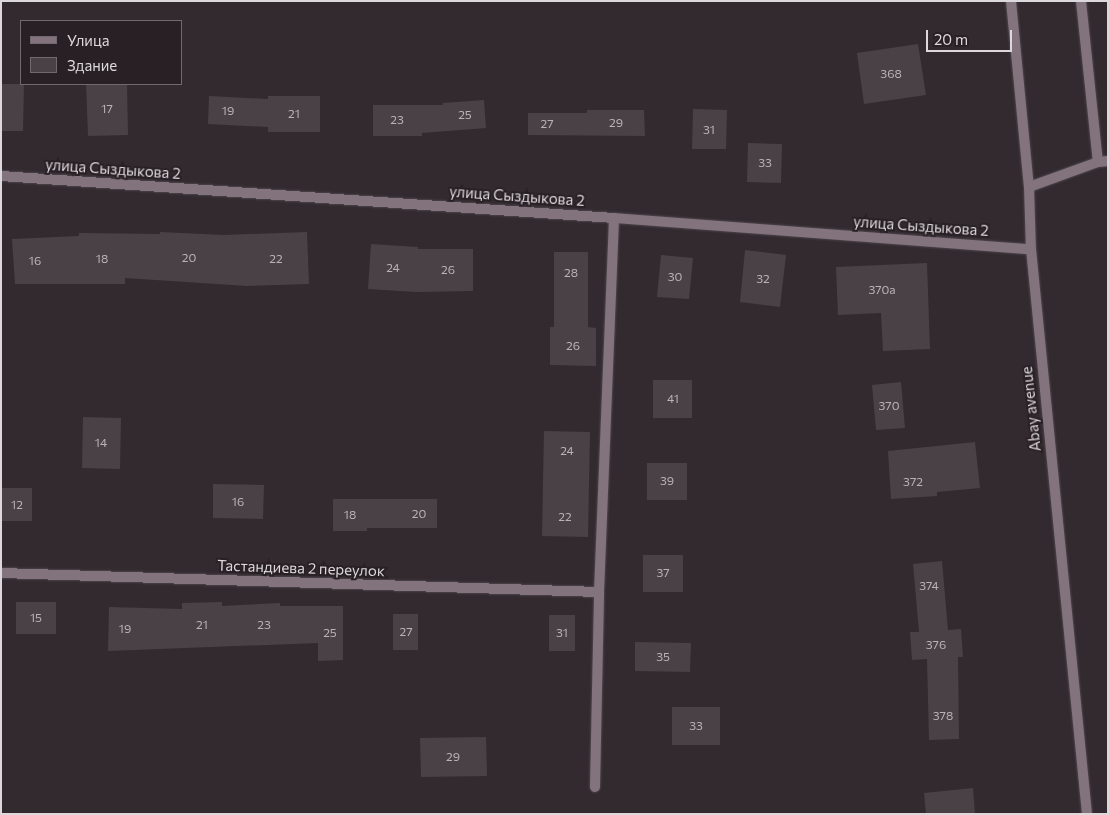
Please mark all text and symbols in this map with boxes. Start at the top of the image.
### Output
legend [20,20,182,85]
scale bar [929,20,1015,52]
text: 20 m [934,30,968,48]
text: Улица [67,31,109,49]
text: Здание [67,56,117,74]
house number: 368 [880,67,902,81]
house number: 17 [101,102,113,116]
house number: 19 [222,104,234,118]
house number: 21 [288,107,300,121]
house number: 25 [458,108,472,122]
house number: 23 [390,113,404,127]
house number: 29 [609,116,623,130]
house number: 27 [541,117,553,131]
house number: 31 [703,123,715,137]
street label: улица Сыздыкова 2 [45,155,181,183]
house number: 33 [758,156,772,170]
street label: улица Сыздыкова 2 [449,182,585,210]
street label: улица Сыздыкова 2 [853,212,989,240]
house number: 20 [182,251,196,265]
house number: 18 [96,252,108,266]
house number: 22 [269,252,283,266]
house number: 16 [29,254,41,268]
house number: 24 [386,261,400,275]
house number: 26 [441,263,455,277]
house number: 28 [564,266,578,280]
house number: 30 [668,270,682,284]
house number: 32 [756,272,770,286]
house number: 370а [868,283,896,297]
house number: 26 [566,339,580,353]
street label: Abay avenue [1018,366,1044,452]
house number: 41 [667,392,679,406]
house number: 370 [879,399,899,413]
house number: 14 [95,436,107,450]
house number: 24 [560,444,574,458]
house number: 39 [660,474,674,488]
house number: 372 [903,475,923,489]
house number: 16 [232,495,244,509]
house number: 12 [11,498,23,512]
house number: 20 [412,507,426,521]
house number: 18 [344,508,356,522]
house number: 22 [558,510,572,524]
street label: Тастандиева 2 переулок [217,556,385,580]
house number: 37 [656,566,670,580]
house number: 374 [919,579,939,593]
house number: 15 [30,611,42,625]
house number: 21 [196,618,208,632]
house number: 23 [257,618,271,632]
house number: 19 [119,622,131,636]
house number: 27 [400,625,412,639]
house number: 25 [323,626,337,640]
house number: 31 [556,626,568,640]
house number: 376 [926,638,946,652]
house number: 35 [656,650,670,664]
house number: 378 [933,709,953,723]
house number: 33 [689,719,703,733]
house number: 29 [446,750,460,764]

